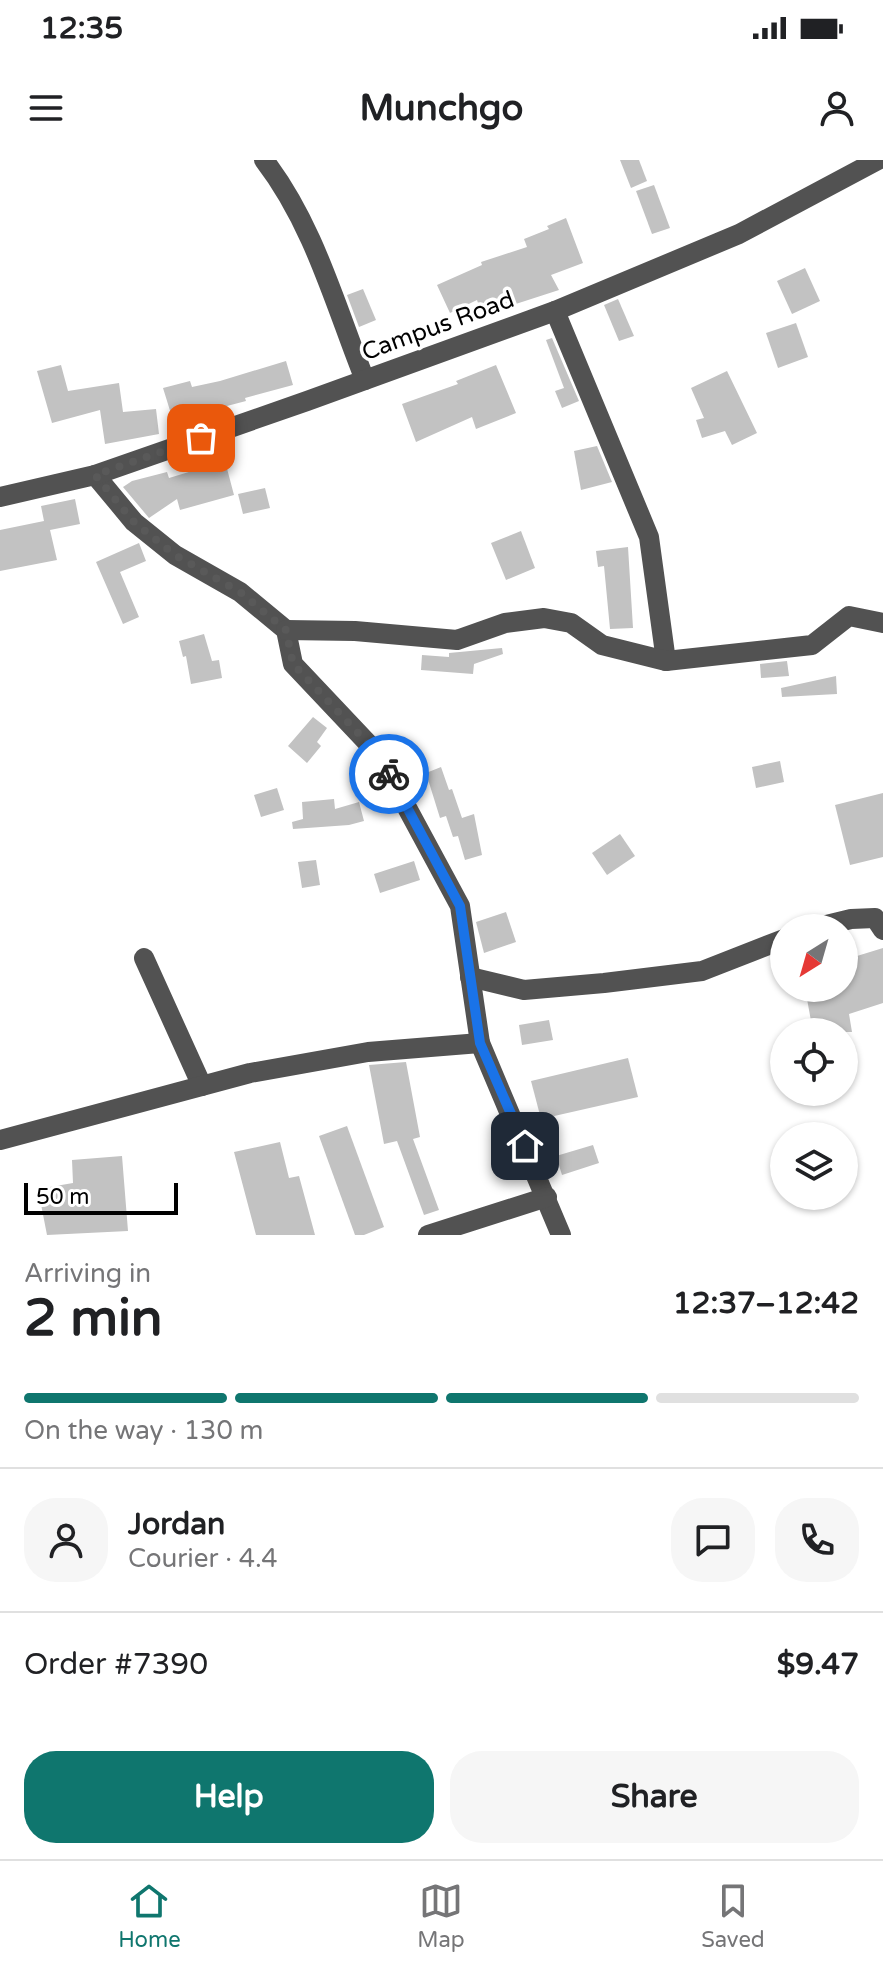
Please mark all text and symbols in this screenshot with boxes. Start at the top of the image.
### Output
text: 12:35 [40,10,123,47]
icon: menu [24,86,68,130]
icon: person [815,86,859,130]
text: Munchgo [360,87,523,130]
street label: Campus Road [358,285,518,367]
pin [167,404,235,472]
icon: bag [179,416,223,460]
courier [349,734,429,814]
icon: bike [367,752,411,796]
north arrow [770,914,858,1002]
map controls [770,914,858,1210]
button: locate [770,1018,858,1106]
pin [491,1112,559,1180]
button: layers [770,1122,858,1210]
icon: home [503,1124,547,1168]
scale bar [24,1179,178,1215]
text: 50 m [36,1184,90,1210]
text: Arriving in [24,1258,151,1289]
text: 12:37–12:42 [673,1285,859,1322]
text: 2 min [24,1287,163,1350]
text: On the way · 130 m [24,1415,263,1446]
button: person [24,1498,108,1582]
button: chat [671,1498,755,1582]
button: phone [775,1498,859,1582]
text: Jordan [128,1506,225,1543]
text: Courier · 4.4 [128,1543,278,1574]
text: Order #7390 [24,1646,208,1683]
text: $9.47 [777,1646,859,1683]
button: Help [24,1751,434,1843]
button: Share [450,1751,859,1843]
tab: Home [118,1879,181,1953]
tab: Map [417,1879,465,1953]
tab: Saved [701,1879,765,1953]

